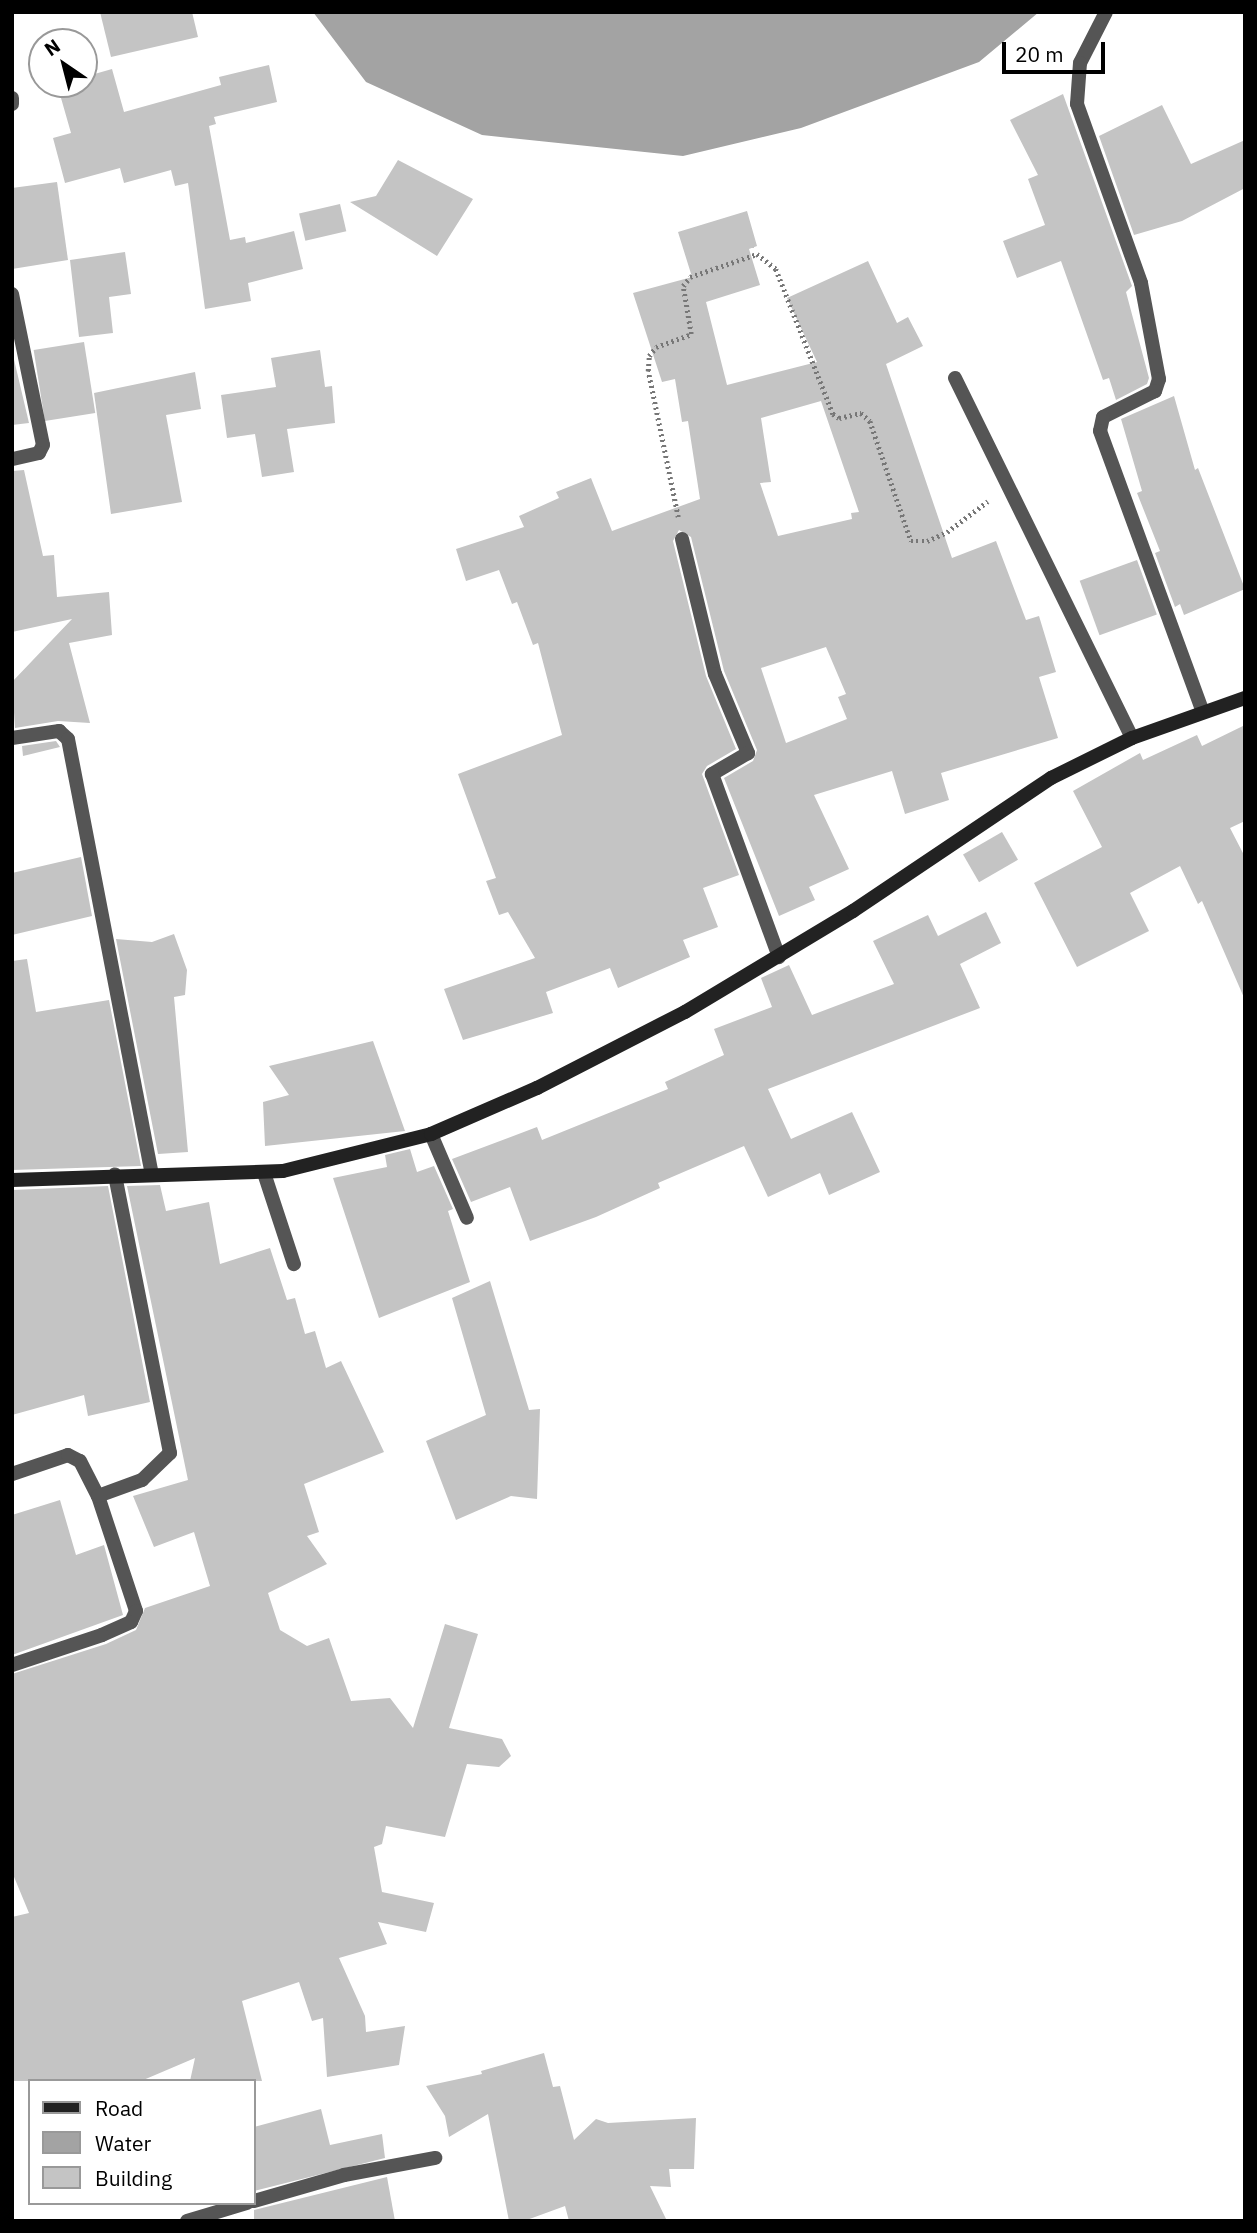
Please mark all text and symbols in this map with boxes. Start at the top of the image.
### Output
north arrow [28,28,98,98]
scale bar [1005,28,1108,72]
text: N [40,34,65,61]
text: 20 m [1015,40,1064,68]
legend [28,2079,256,2205]
text: Road [95,2094,143,2122]
text: Water [95,2129,151,2157]
text: Building [95,2164,172,2192]

